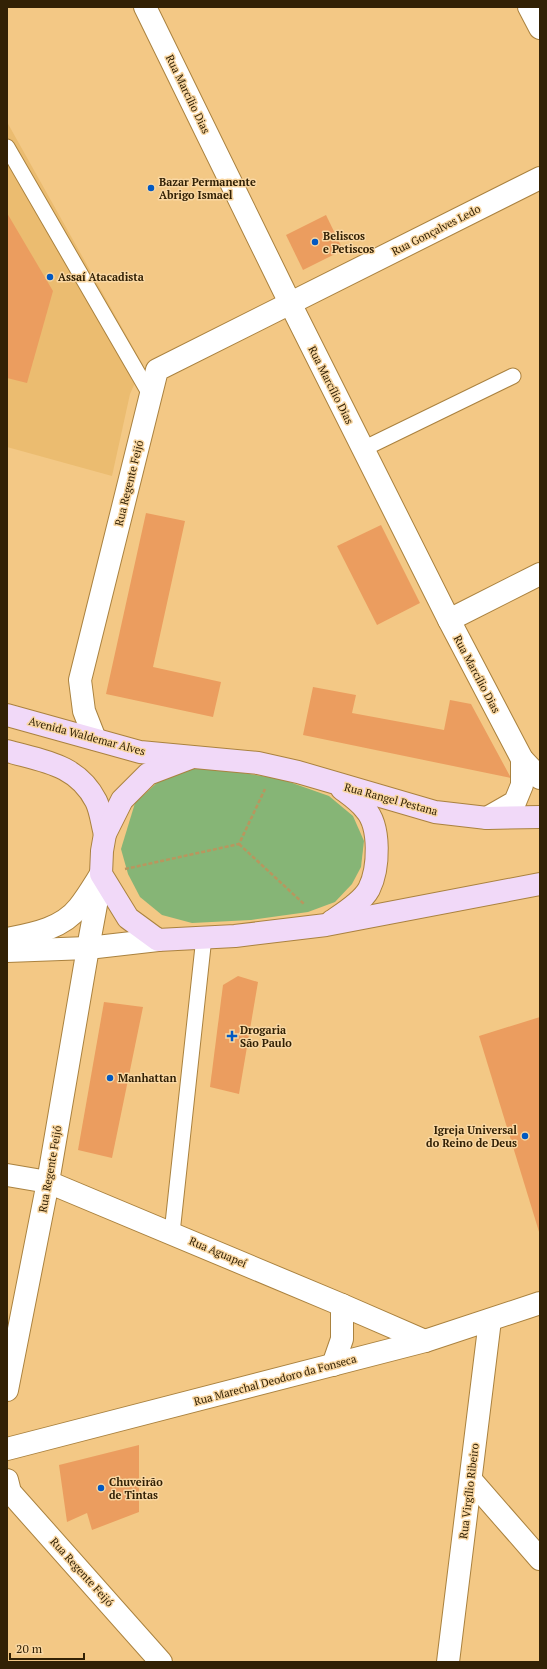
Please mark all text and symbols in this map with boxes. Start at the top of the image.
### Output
street label: Rua Marcílio Dias [163,52,213,136]
place label: Bazar Permanente Abrigo Ismael [159,175,256,202]
marker: Bazar Permanente Abrigo Ismael [146,183,156,193]
street label: Rua Gonçalves Ledo [389,202,483,258]
place label: Beliscos e Petiscos [323,229,374,256]
marker: Beliscos e Petiscos [310,237,320,247]
place label: Assaí Atacadista [58,270,144,284]
marker: Assaí Atacadista [45,272,55,282]
street label: Rua Marcílio Dias [305,343,357,427]
street label: Rua Regente Feijó [112,439,146,527]
street label: Rua Marcílio Dias [451,633,503,715]
street label: Avenida Waldemar Alves [27,714,147,758]
street label: Rua Rangel Pestana [343,780,440,818]
place label: Drogaria São Paulo [240,1023,292,1050]
marker: Drogaria São Paulo [227,1031,237,1041]
place label: Manhattan [118,1071,177,1085]
marker: Manhattan [105,1073,115,1083]
place label: Igreja Universal do Reino de Deus [426,1123,517,1150]
street label: Rua Regente Feijó [35,1124,65,1214]
marker: Igreja Universal do Reino de Deus [520,1131,530,1141]
street label: Rua Aguapeí [187,1234,250,1271]
street label: Rua Marechal Deodoro da Fonseca [192,1351,358,1409]
street label: Rua Virgílio Ribeiro [456,1442,482,1540]
place label: Chuveirão de Tintas [109,1475,163,1502]
marker: Chuveirão de Tintas [96,1483,106,1493]
street label: Rua Regente Feijó [47,1535,117,1609]
scale bar [10,1635,84,1661]
text: 20 m [16,1641,43,1656]

